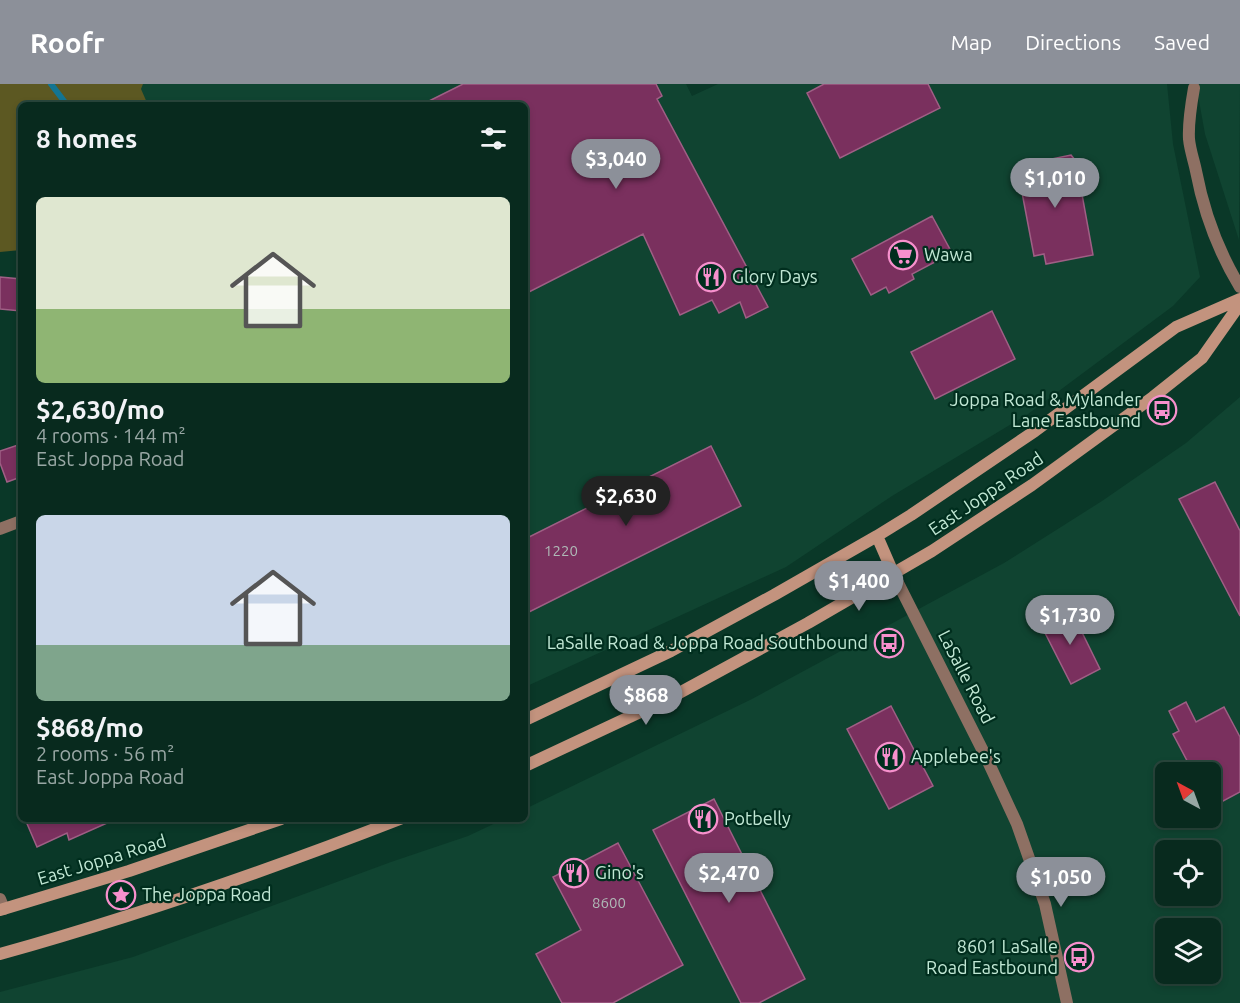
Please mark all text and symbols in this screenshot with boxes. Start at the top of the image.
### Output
text: Roofr [30,27,105,58]
text: Map [951,30,992,54]
text: Directions [1025,30,1121,54]
text: Saved [1154,30,1210,54]
icon: filters [477,122,510,155]
text: 8 homes [36,124,137,153]
pin: $3,040 [567,139,665,190]
text: $3,040 [585,147,647,170]
pin: $1,010 [1006,158,1104,209]
text: $1,010 [1024,166,1086,189]
icon: home [219,236,327,344]
supermarket icon: Wawa [887,239,919,271]
place label: Wawa [924,244,973,264]
restaurant icon: Glory Days [695,261,727,293]
place label: Glory Days [732,266,818,286]
place label: Joppa Road & Mylander Lane Eastbound [950,389,1141,430]
bus stop icon: Joppa Road & Mylander Lane Eastbound [1146,394,1178,426]
text: $2,630/mo [36,395,165,424]
text: 4 rooms · 144 m² [36,424,186,447]
text: East Joppa Road [36,447,185,470]
street label: East Joppa Road [924,448,1046,539]
pin: $2,630 [577,476,675,527]
text: $2,630 [595,484,657,507]
house number: 1220 [544,542,578,559]
icon: home [219,554,327,662]
pin: $1,400 [810,561,908,612]
text: $1,400 [828,569,890,592]
pin: $1,730 [1021,595,1119,646]
text: $1,730 [1039,603,1101,626]
bus stop icon: LaSalle Road & Joppa Road Southbound [873,627,905,659]
street label: LaSalle Road [935,627,999,727]
place label: LaSalle Road & Joppa Road Southbound [547,632,868,652]
pin: $868 [610,675,682,726]
text: $868 [623,683,669,706]
text: $868/mo [36,713,144,742]
restaurant icon: Applebee's [874,741,906,773]
text: 2 rooms · 56 m² [36,742,174,765]
place label: Applebee's [911,746,1001,766]
north arrow [1155,762,1221,828]
map controls [1155,762,1221,984]
text: East Joppa Road [36,765,185,788]
restaurant icon: Potbelly [687,803,719,835]
place label: Potbelly [724,808,791,828]
street label: East Joppa Road [35,830,169,888]
button: locate [1155,840,1221,906]
pin: $2,470 [680,853,778,904]
restaurant icon: Gino's [558,857,590,889]
pin: $1,050 [1012,857,1110,908]
text: $2,470 [698,861,760,884]
place label: Gino's [595,862,644,882]
text: $1,050 [1030,865,1092,888]
place icon: The Joppa Road [105,879,137,911]
place label: The Joppa Road [142,884,272,904]
house number: 8600 [592,894,626,911]
button: layers [1155,918,1221,984]
place label: 8601 LaSalle Road Eastbound [926,936,1058,977]
bus stop icon: 8601 LaSalle Road Eastbound [1063,941,1095,973]

